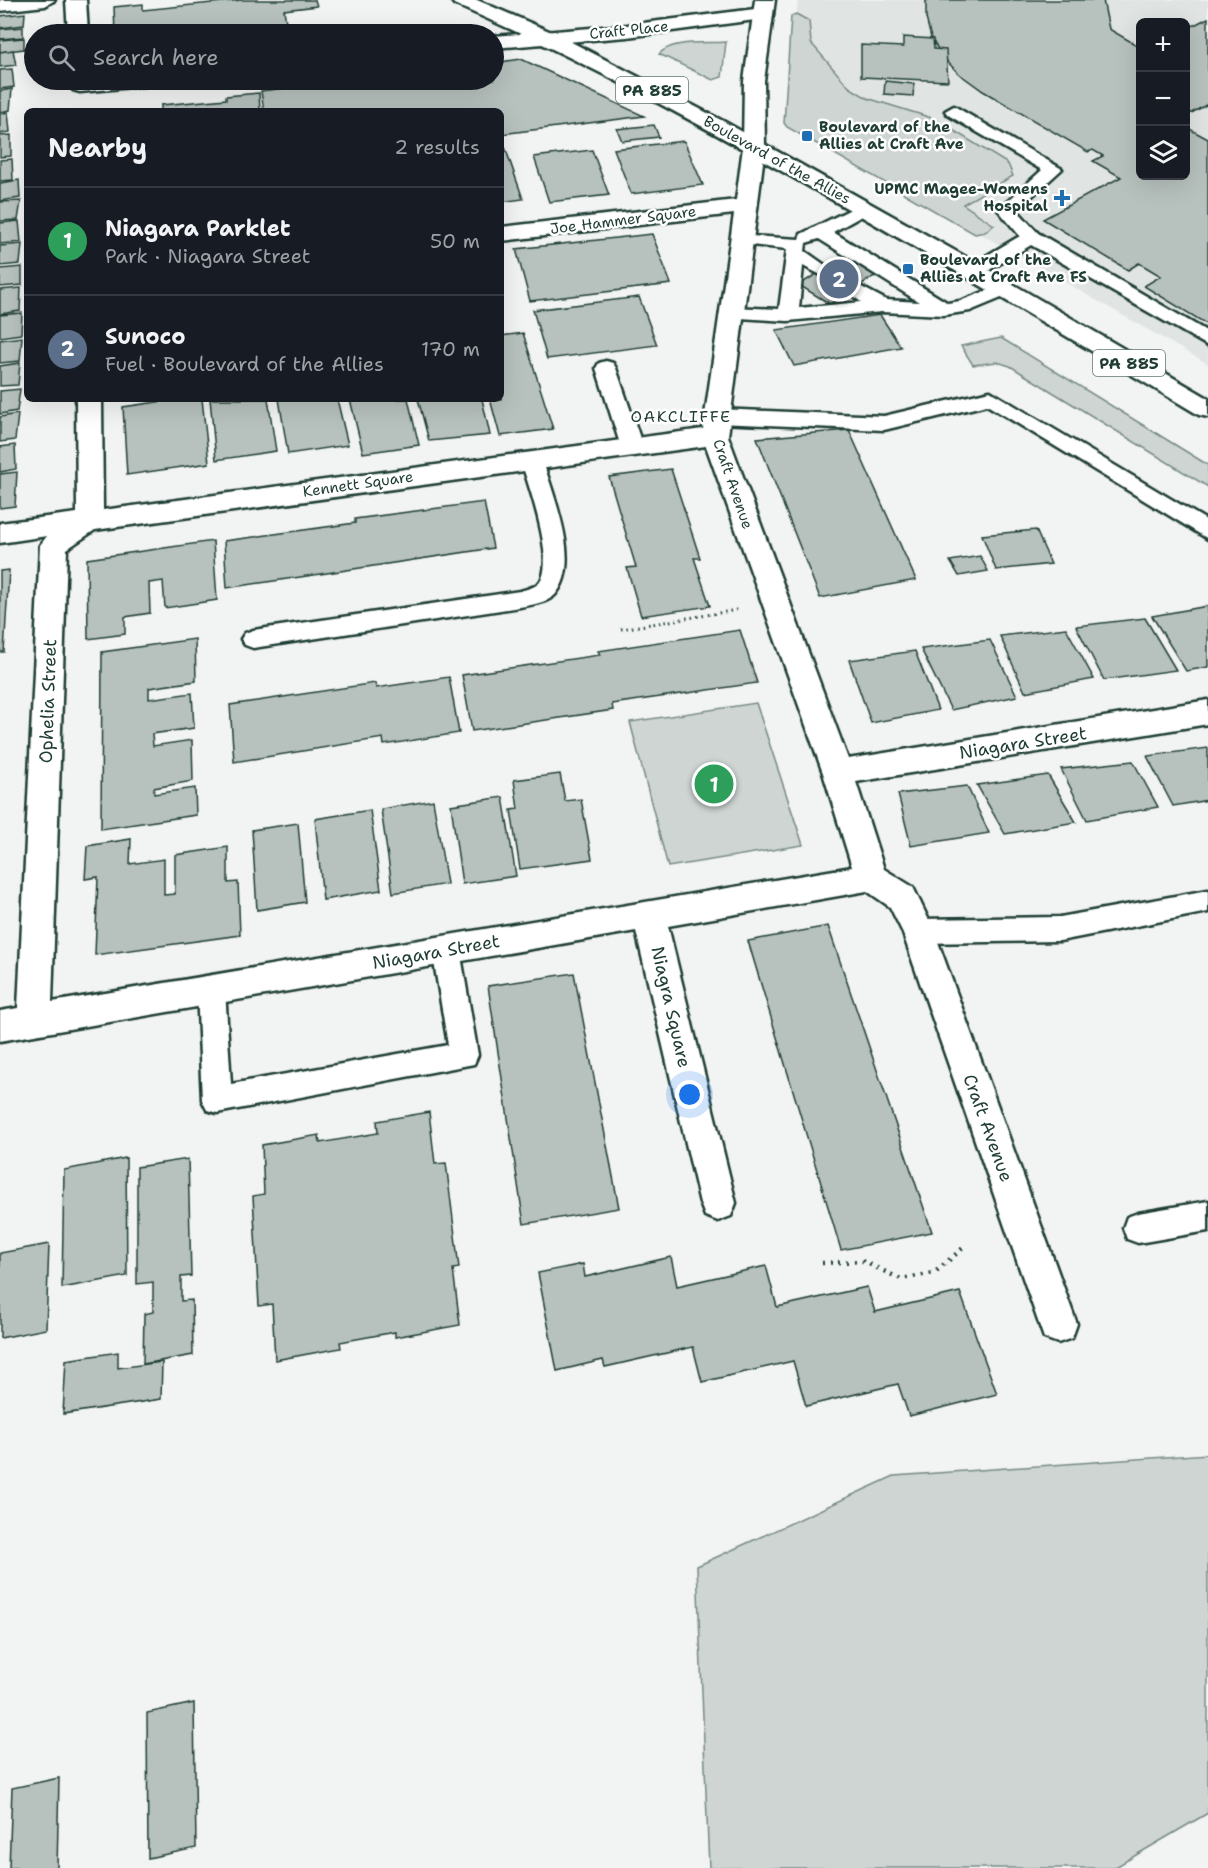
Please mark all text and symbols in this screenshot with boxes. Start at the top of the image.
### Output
street label: Craft Place [589,16,669,44]
map controls [1136,18,1190,180]
button: + [1136,18,1190,72]
search box [24,24,504,90]
icon: search [45,41,78,74]
text: Search here [93,43,219,72]
button: − [1136,72,1190,126]
road number: PA 885 [616,77,688,103]
street label: Boulevard of the Allies [700,111,854,209]
place label: Boulevard of the Allies at Craft Ave [819,117,964,154]
button: layers [1136,126,1190,180]
marker: Boulevard of the Allies at Craft Ave [800,129,814,143]
text: Nearby [48,130,147,165]
text: 2 results [394,134,480,160]
place label: UPMC Magee-Womens Hospital [874,179,1048,216]
marker: UPMC Magee-Womens Hospital [1053,189,1071,207]
street label: Joe Hammer Square [549,201,697,239]
text: Niagara Parklet [105,214,290,243]
text: 1 [63,228,72,254]
text: 50 m [430,228,480,254]
text: Park · Niagara Street [105,243,311,269]
place label: Boulevard of the Allies at Craft Ave FS [920,250,1087,287]
pin: 2 [820,256,858,302]
marker: Boulevard of the Allies at Craft Ave FS [901,262,915,276]
text: Sunoco [105,322,186,351]
text: 2 [61,336,75,362]
text: 170 m [421,336,480,362]
road number: PA 885 [1093,350,1165,376]
text: Fuel · Boulevard of the Allies [105,351,384,377]
district label: OAKCLIFFE [631,406,732,427]
street label: Craft Avenue [708,436,758,532]
street label: Kennett Square [302,466,414,502]
street label: Ophelia Street [34,638,62,764]
street label: Niagara Street [957,721,1089,765]
pin: 1 [694,762,734,806]
street label: Niagara Street [370,929,502,975]
street label: Niagra Square [645,944,697,1070]
street label: Craft Avenue [957,1071,1019,1185]
your location [675,1080,704,1109]

